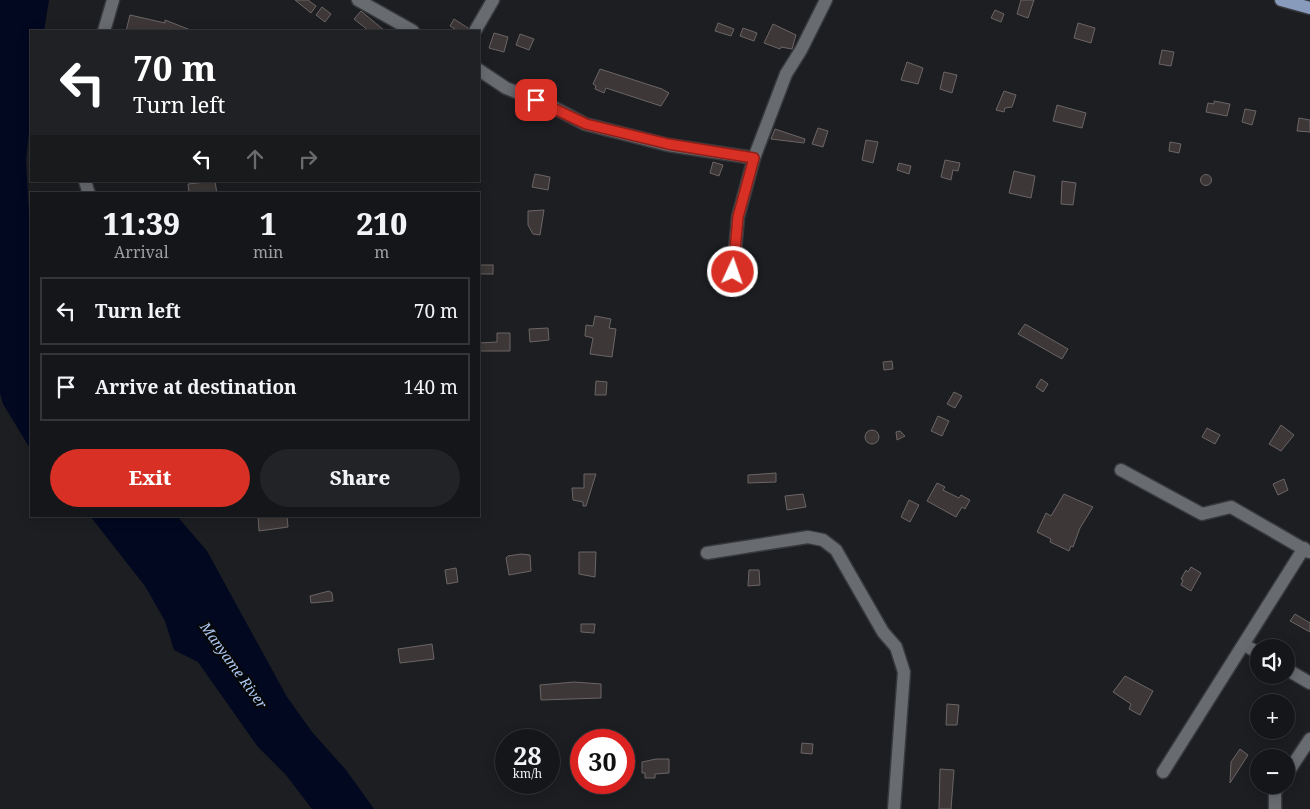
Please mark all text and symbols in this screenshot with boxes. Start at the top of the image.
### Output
text: 70 m [133,44,216,91]
icon: left [50,50,115,115]
pin [515,79,557,121]
icon: arrive [522,86,550,114]
text: Turn left [133,89,225,119]
icon: left [188,145,216,173]
icon: ahead [241,145,269,173]
icon: right [294,145,322,173]
text: 11:39 [103,203,180,244]
text: 1 [260,203,277,244]
text: 210 [356,203,407,244]
text: Arrival [114,241,169,263]
text: min [253,241,283,263]
text: m [374,241,389,263]
position arrow [706,245,758,297]
icon: left [52,297,80,325]
text: Turn left [95,298,181,324]
text: 70 m [414,298,458,324]
icon: arrive [52,373,80,401]
text: Arrive at destination [95,374,297,400]
text: 140 m [403,374,458,400]
button: Exit [50,449,250,507]
button: Share [260,449,460,507]
water label: Manyame River [196,617,272,712]
map controls [1250,639,1295,794]
button: sound [1250,639,1295,684]
button: + [1250,694,1295,739]
speed limit sign: 30 [570,729,635,794]
text: 28 [513,738,542,772]
button: − [1250,749,1295,794]
text: km/h [513,765,542,782]

